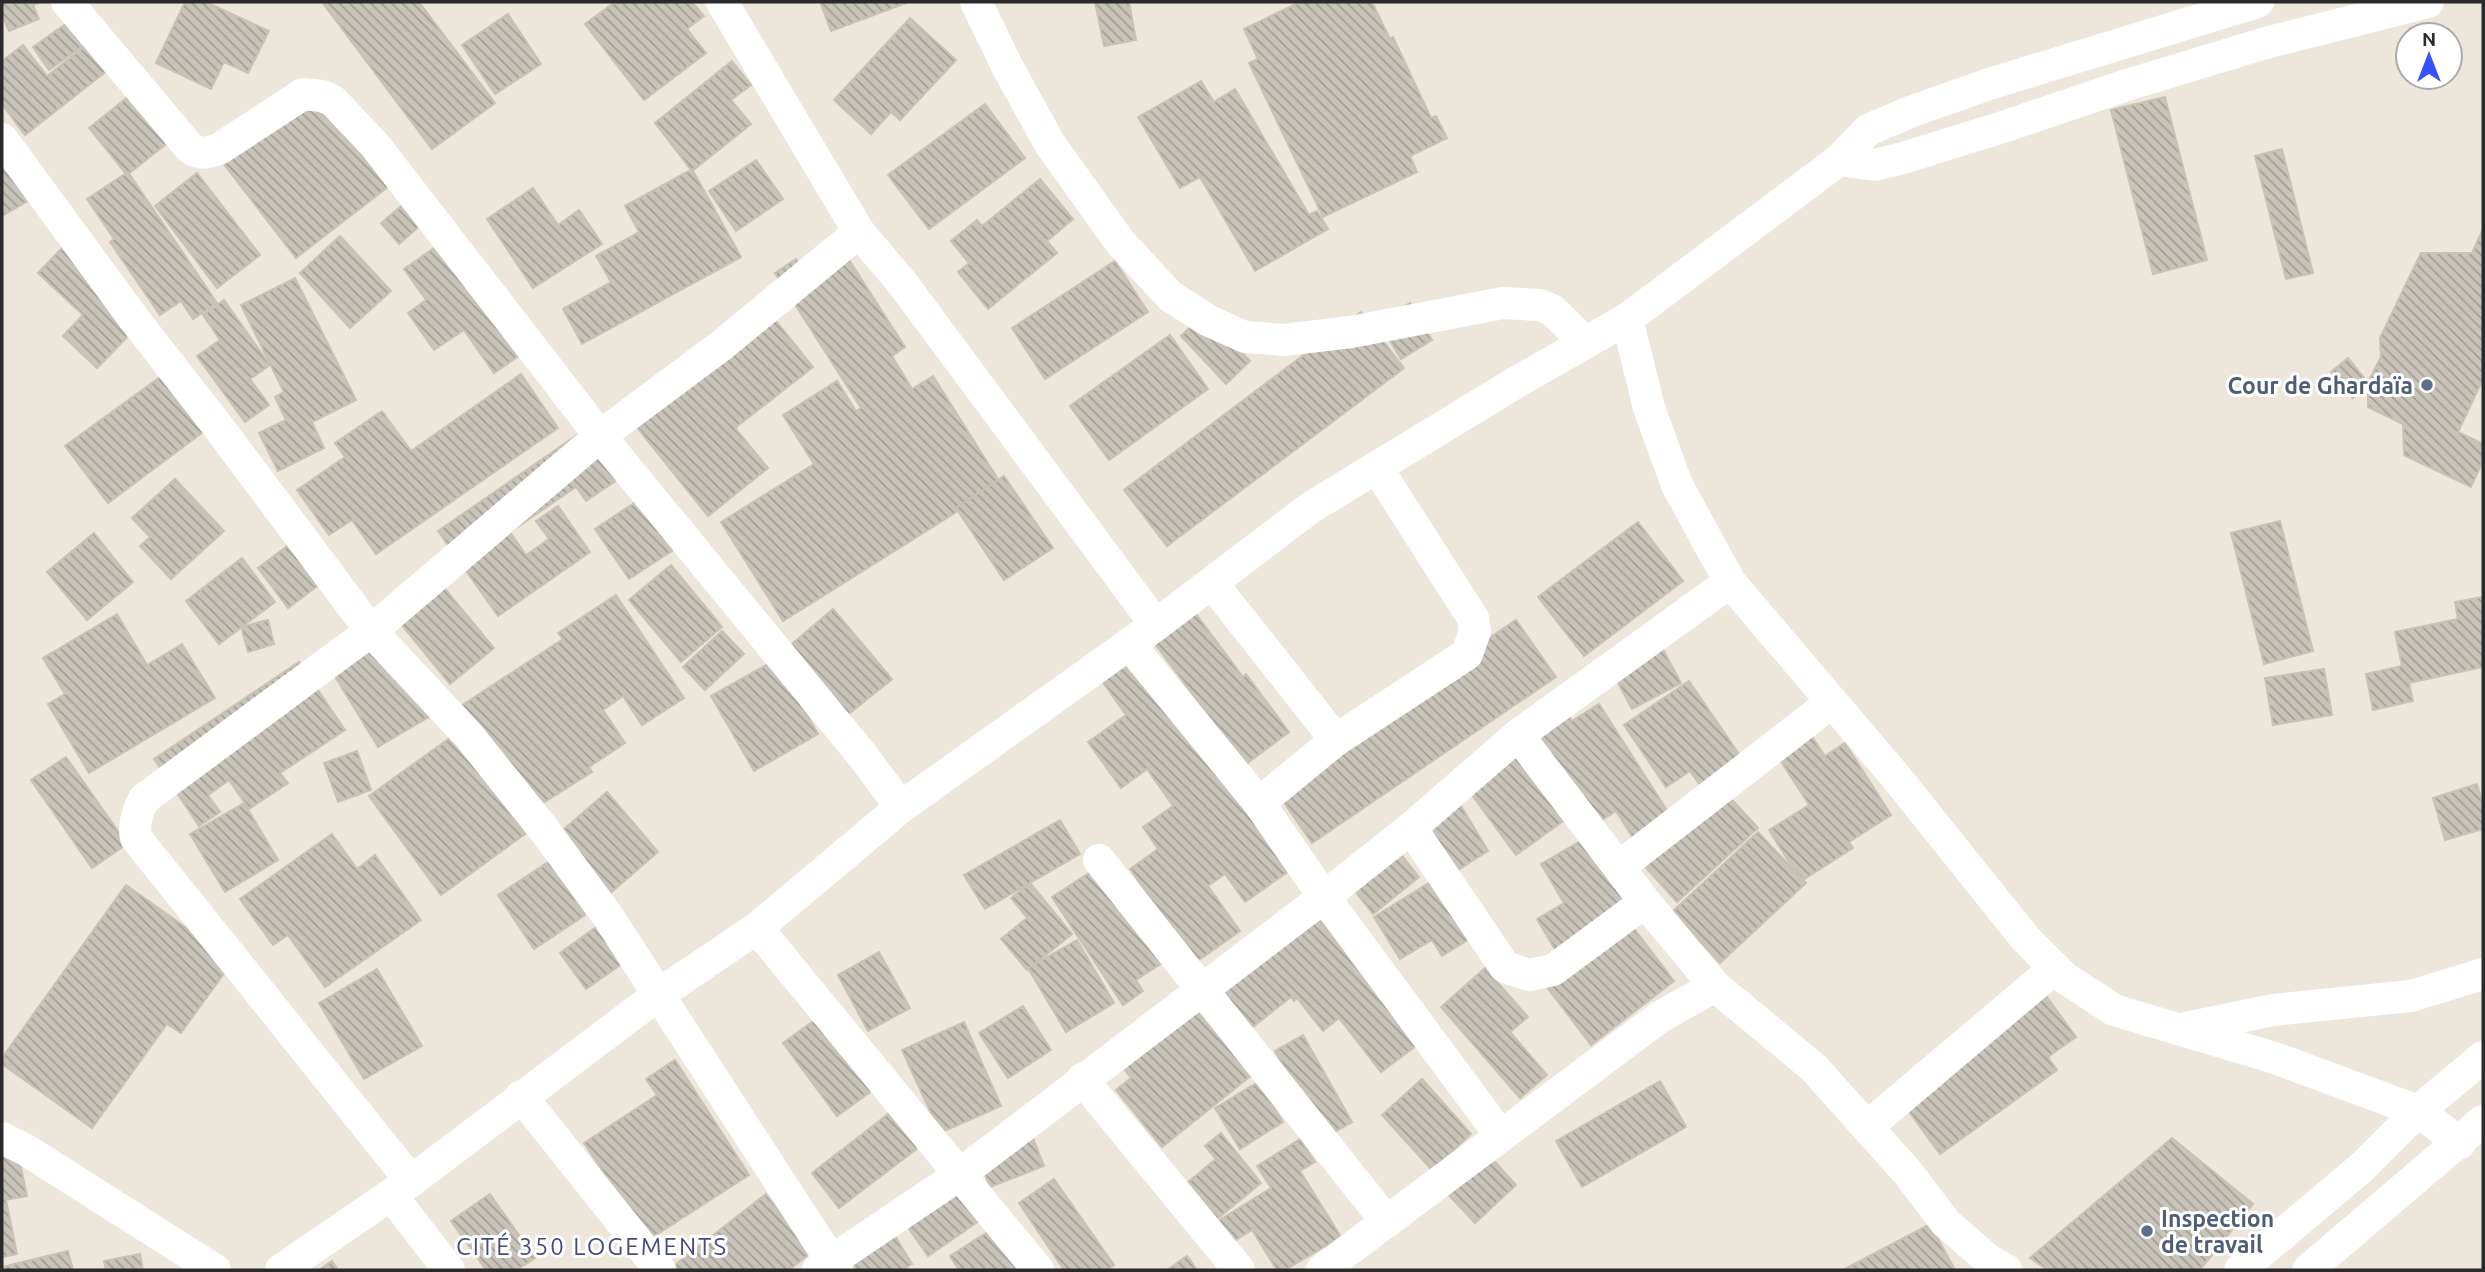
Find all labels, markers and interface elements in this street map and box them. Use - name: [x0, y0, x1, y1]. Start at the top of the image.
- north arrow: [2394, 21, 2464, 91]
- text: N: [2422, 28, 2436, 50]
- place label: Cour de Ghardaïa: [2228, 373, 2413, 398]
- marker: Cour de Ghardaïa: [2419, 377, 2435, 393]
- place label: Inspection de travail: [2161, 1206, 2274, 1257]
- marker: Inspection de travail: [2139, 1223, 2155, 1239]
- district label: CITÉ 350 LOGEMENTS: [456, 1232, 728, 1260]

